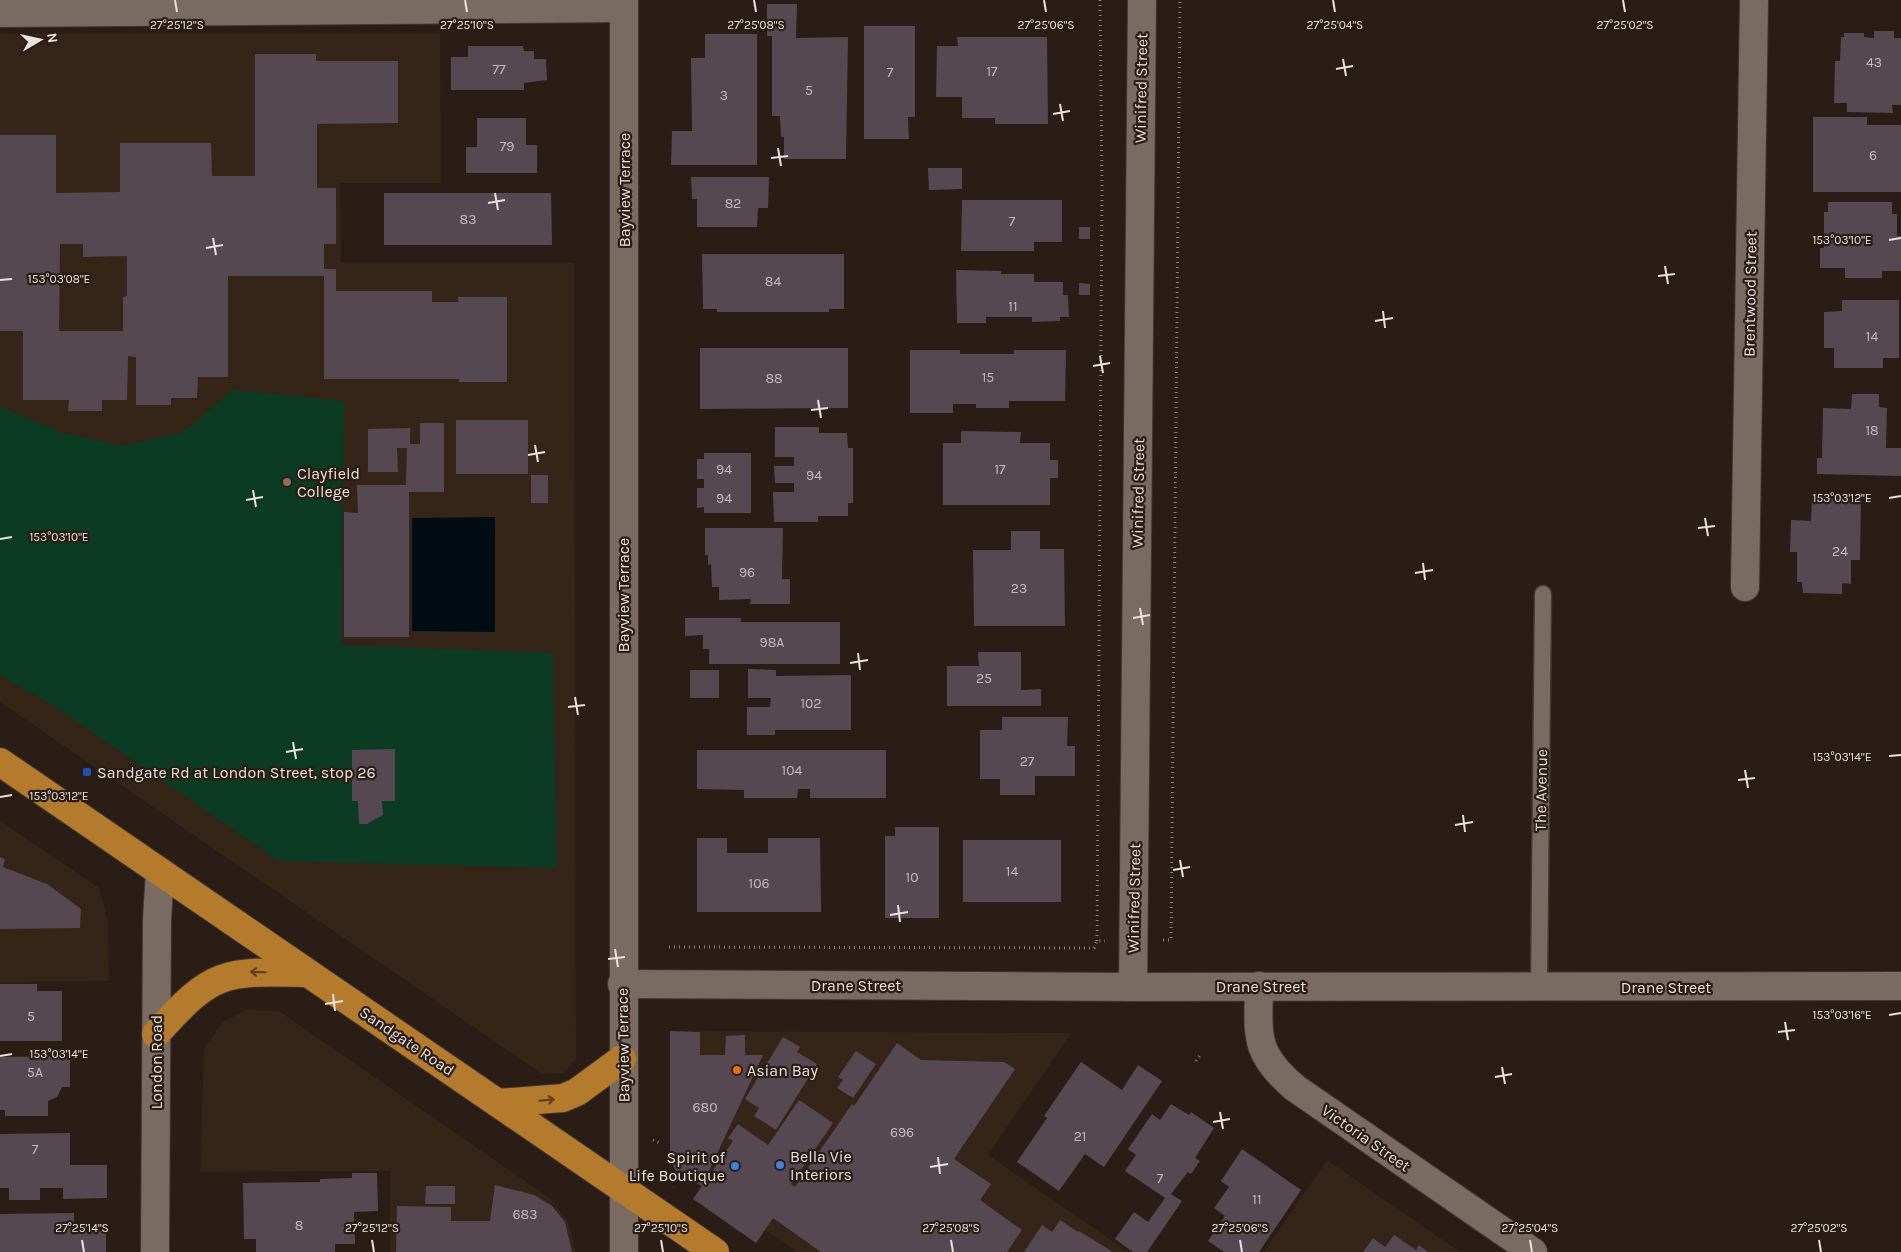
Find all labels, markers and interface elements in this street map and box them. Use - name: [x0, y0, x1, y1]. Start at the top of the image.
- north arrow: [15, 15, 65, 65]
- text: 27°25'12"S: [150, 18, 204, 32]
- text: 27°25'10"S: [440, 18, 494, 32]
- text: 27°25'08"S: [727, 18, 785, 32]
- text: 27°25'06"S: [1018, 18, 1074, 32]
- text: 27°25'04"S: [1307, 18, 1363, 32]
- text: 27°25'02"S: [1596, 18, 1654, 32]
- text: N: [43, 32, 62, 44]
- street label: Winifred Street: [1131, 33, 1151, 143]
- house number: 43: [1866, 54, 1882, 71]
- house number: 77: [492, 61, 506, 78]
- house number: 17: [986, 63, 998, 80]
- house number: 7: [887, 64, 894, 81]
- house number: 5: [805, 82, 813, 99]
- house number: 3: [720, 87, 728, 104]
- street label: Bayview Terrace: [615, 133, 634, 247]
- house number: 79: [500, 138, 514, 155]
- house number: 6: [1869, 147, 1877, 164]
- house number: 82: [725, 195, 741, 212]
- house number: 83: [460, 211, 476, 228]
- house number: 7: [1009, 213, 1016, 230]
- street label: Brentwood Street: [1739, 231, 1761, 357]
- text: 153°03'10"E: [1812, 233, 1872, 247]
- text: 153°03'08"E: [28, 272, 90, 286]
- house number: 84: [765, 273, 781, 290]
- house number: 11: [1008, 298, 1018, 315]
- house number: 14: [1866, 328, 1878, 345]
- house number: 15: [982, 369, 994, 386]
- house number: 88: [765, 370, 783, 387]
- house number: 18: [1865, 422, 1879, 439]
- street label: Winifred Street: [1128, 438, 1148, 548]
- house number: 94: [716, 461, 732, 478]
- house number: 17: [994, 461, 1006, 478]
- place label: Clayfield College: [297, 464, 360, 501]
- house number: 94: [806, 467, 822, 484]
- marker: Clayfield College: [281, 476, 293, 488]
- house number: 94: [716, 490, 732, 507]
- text: 153°03'12"E: [1812, 491, 1872, 505]
- text: 153°03'10"E: [29, 530, 89, 544]
- street label: Bayview Terrace: [614, 538, 633, 652]
- house number: 24: [1832, 543, 1848, 560]
- house number: 96: [739, 564, 755, 581]
- house number: 23: [1011, 580, 1027, 597]
- house number: 98A: [760, 634, 784, 651]
- house number: 25: [976, 670, 992, 687]
- house number: 102: [800, 695, 822, 712]
- street label: The Avenue: [1531, 749, 1551, 831]
- text: 153°03'14"E: [1813, 750, 1871, 764]
- house number: 27: [1020, 753, 1035, 770]
- house number: 104: [782, 762, 803, 779]
- place label: Sandgate Rd at London Street, stop 26: [97, 763, 376, 782]
- marker: Sandgate Rd at London Street, stop 26: [81, 766, 93, 778]
- text: 153°03'12"E: [29, 789, 89, 803]
- street label: Winifred Street: [1124, 843, 1144, 953]
- house number: 14: [1006, 863, 1018, 880]
- house number: 10: [906, 869, 918, 886]
- house number: 106: [749, 875, 769, 892]
- one-way arrow: [250, 967, 266, 976]
- street label: Drane Street: [811, 976, 901, 995]
- street label: Drane Street: [1216, 977, 1306, 996]
- street label: Drane Street: [1621, 978, 1711, 997]
- street label: Bayview Terrace: [613, 988, 633, 1102]
- street label: Sandgate Road: [356, 1002, 458, 1080]
- house number: 5: [27, 1008, 35, 1025]
- text: 153°03'16"E: [1813, 1008, 1871, 1022]
- street label: London Road: [147, 1015, 166, 1109]
- text: 153°03'14"E: [30, 1047, 88, 1061]
- place label: Asian Bay: [747, 1061, 818, 1080]
- house number: 5A: [27, 1064, 43, 1081]
- marker: Asian Bay: [731, 1064, 743, 1076]
- one-way arrow: [538, 1095, 554, 1105]
- house number: 680: [693, 1099, 717, 1116]
- street label: Victoria Street: [1318, 1100, 1414, 1176]
- house number: 696: [890, 1124, 914, 1141]
- house number: 21: [1074, 1128, 1086, 1145]
- house number: 7: [32, 1141, 39, 1158]
- place label: Bella Vie Interiors: [790, 1147, 852, 1184]
- place label: Spirit of Life Boutique: [629, 1148, 726, 1185]
- marker: Bella Vie Interiors: [774, 1159, 786, 1171]
- marker: Spirit of Life Boutique: [729, 1160, 741, 1172]
- house number: 7: [1157, 1170, 1164, 1187]
- house number: 11: [1252, 1191, 1262, 1208]
- house number: 683: [513, 1206, 537, 1223]
- house number: 8: [295, 1217, 303, 1234]
- text: 27°25'14"S: [55, 1221, 109, 1235]
- text: 27°25'12"S: [345, 1221, 399, 1235]
- text: 27°25'10"S: [634, 1221, 688, 1235]
- text: 27°25'08"S: [922, 1221, 980, 1235]
- text: 27°25'06"S: [1212, 1221, 1268, 1235]
- text: 27°25'04"S: [1502, 1221, 1558, 1235]
- text: 27°25'02"S: [1790, 1221, 1848, 1235]

